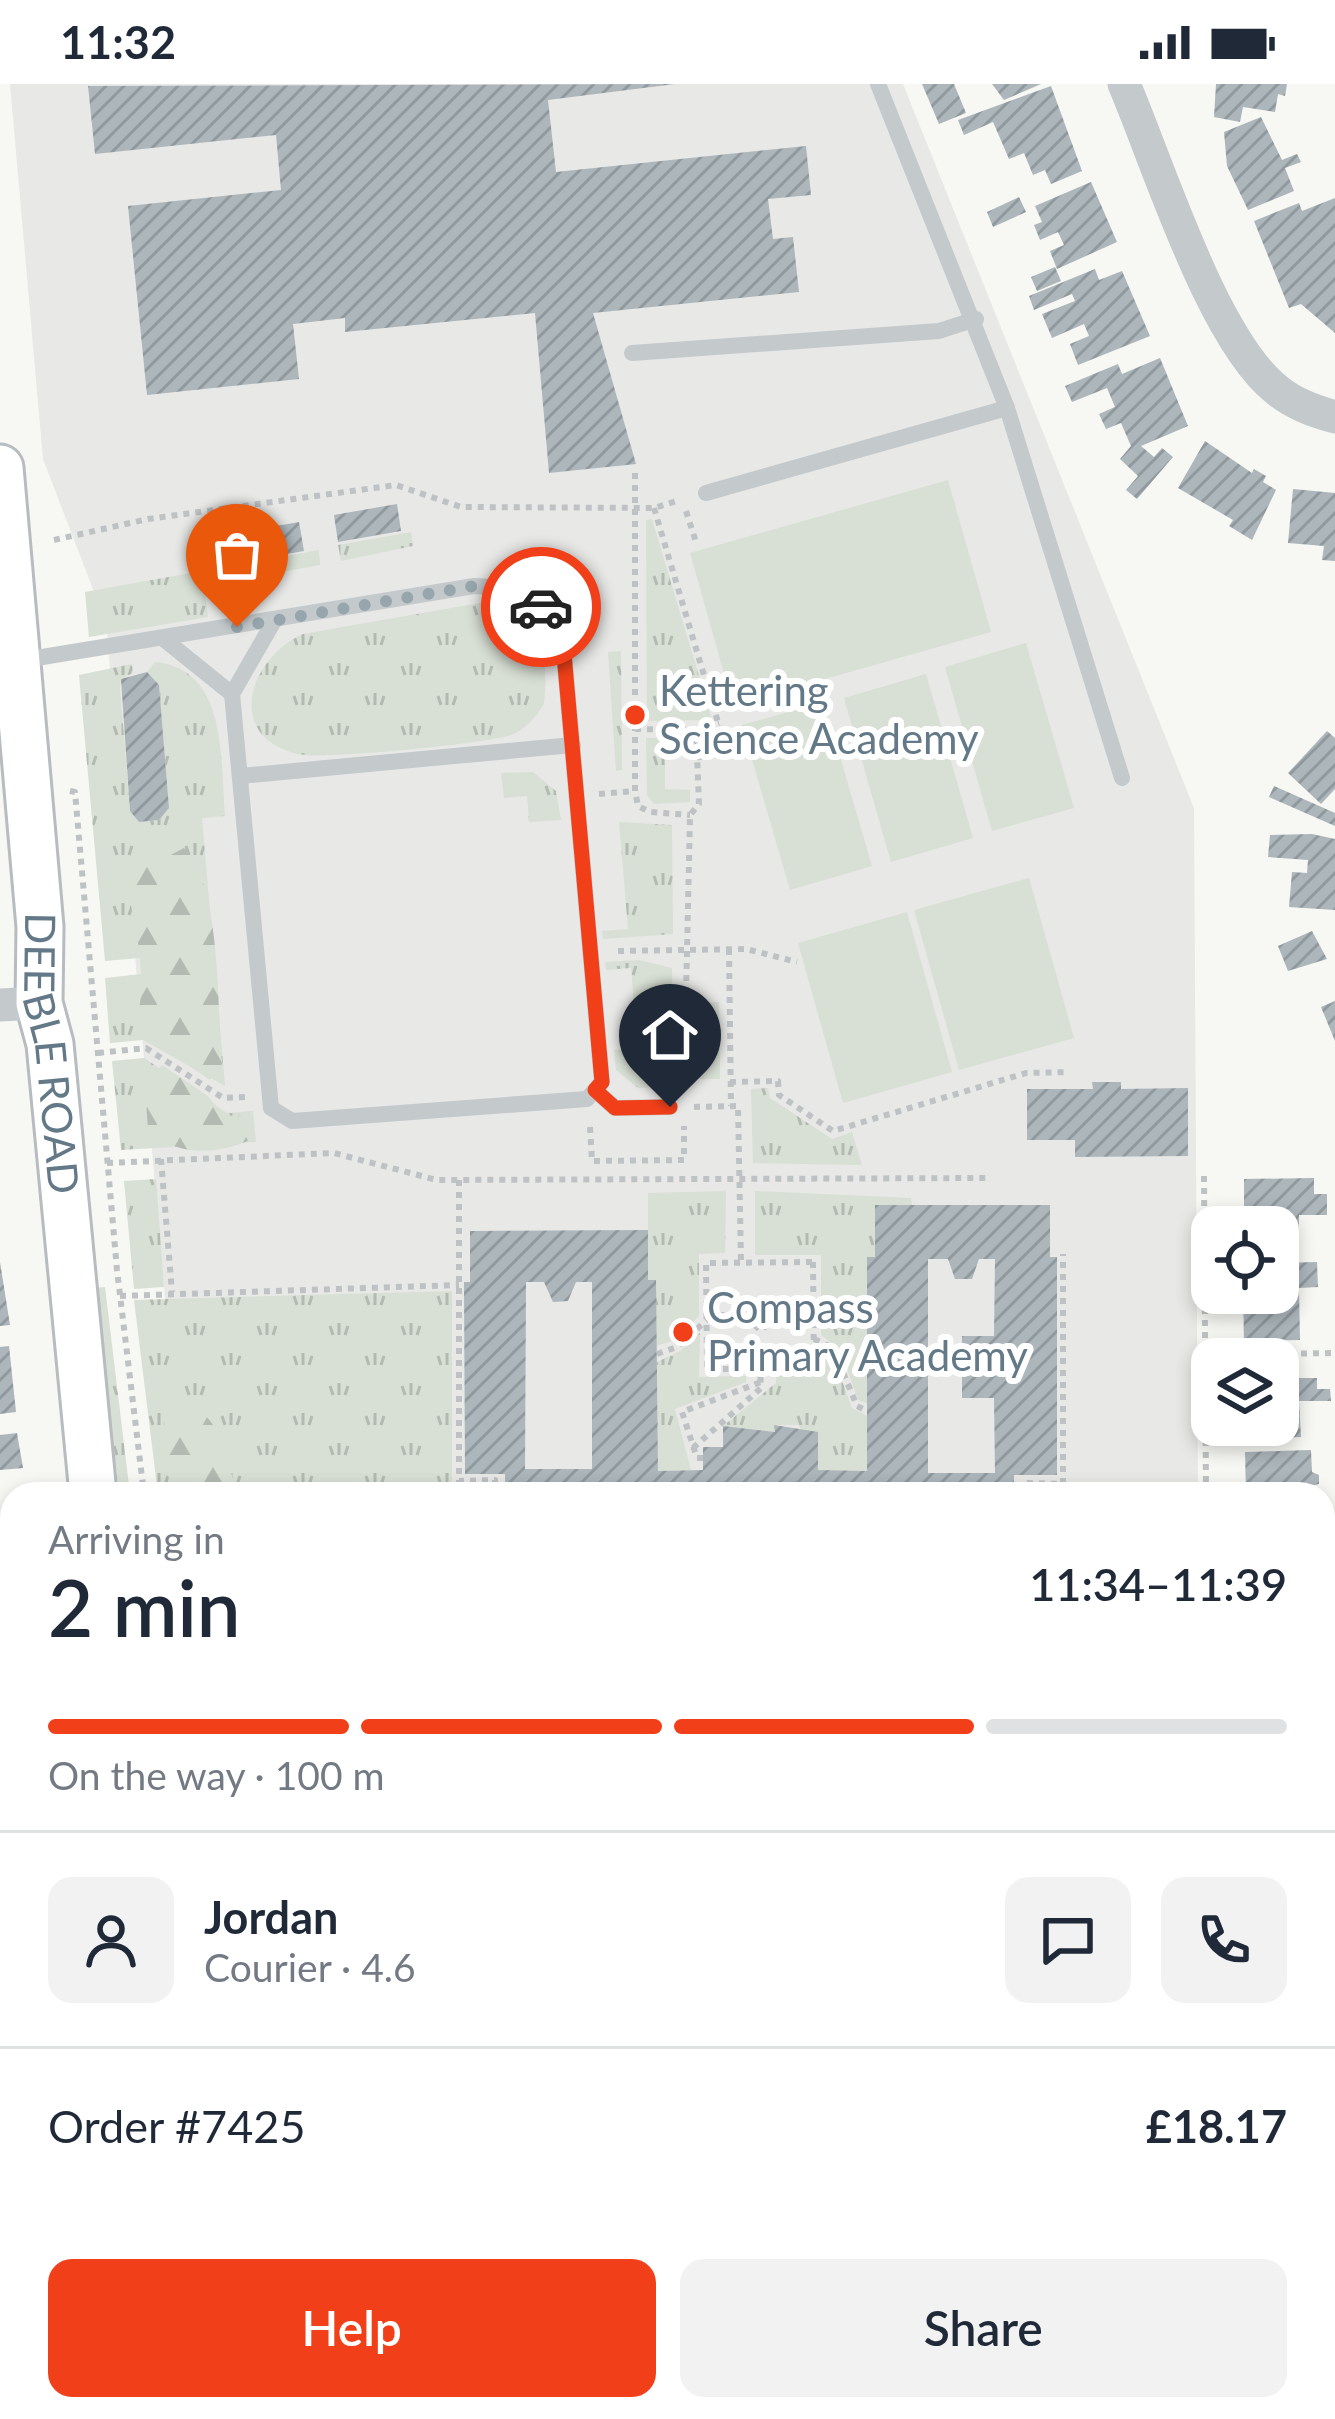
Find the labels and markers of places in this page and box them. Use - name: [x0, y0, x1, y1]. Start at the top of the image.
- pin: [186, 504, 288, 627]
- place label: Kettering Science Academy: [659, 665, 979, 763]
- marker: Kettering Science Academy: [622, 702, 648, 728]
- pin: [619, 984, 721, 1107]
- place label: Compass Primary Academy: [707, 1282, 1028, 1380]
- marker: Compass Primary Academy: [670, 1319, 696, 1345]

